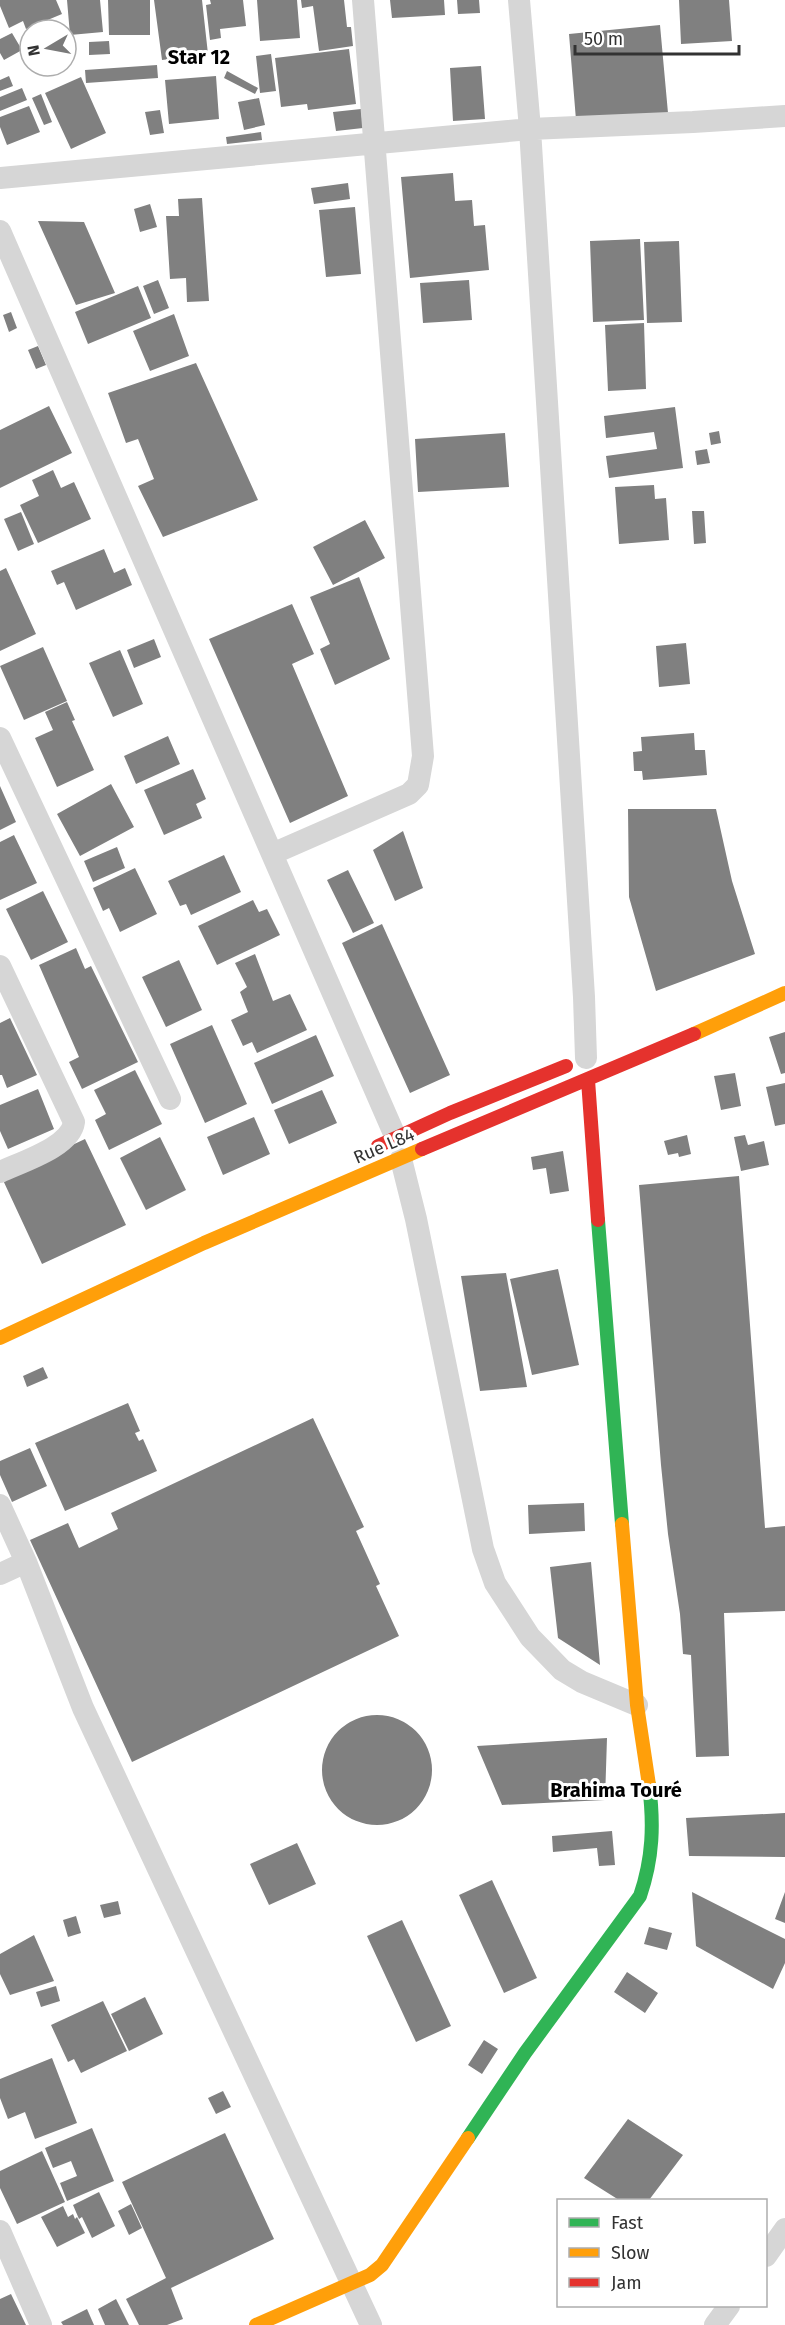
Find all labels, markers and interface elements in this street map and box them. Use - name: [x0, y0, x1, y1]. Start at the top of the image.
- north arrow: [18, 18, 78, 78]
- scale bar: [575, 18, 738, 56]
- text: 50 m: [584, 28, 623, 50]
- text: N: [23, 44, 44, 57]
- district label: Star 12: [168, 45, 230, 69]
- street label: Rue L84: [350, 1123, 418, 1169]
- district label: Brahima Touré: [550, 1778, 682, 1802]
- legend: [557, 2199, 767, 2307]
- text: Fast: [611, 2212, 644, 2234]
- text: Slow: [611, 2242, 650, 2264]
- text: Jam: [611, 2272, 642, 2294]

